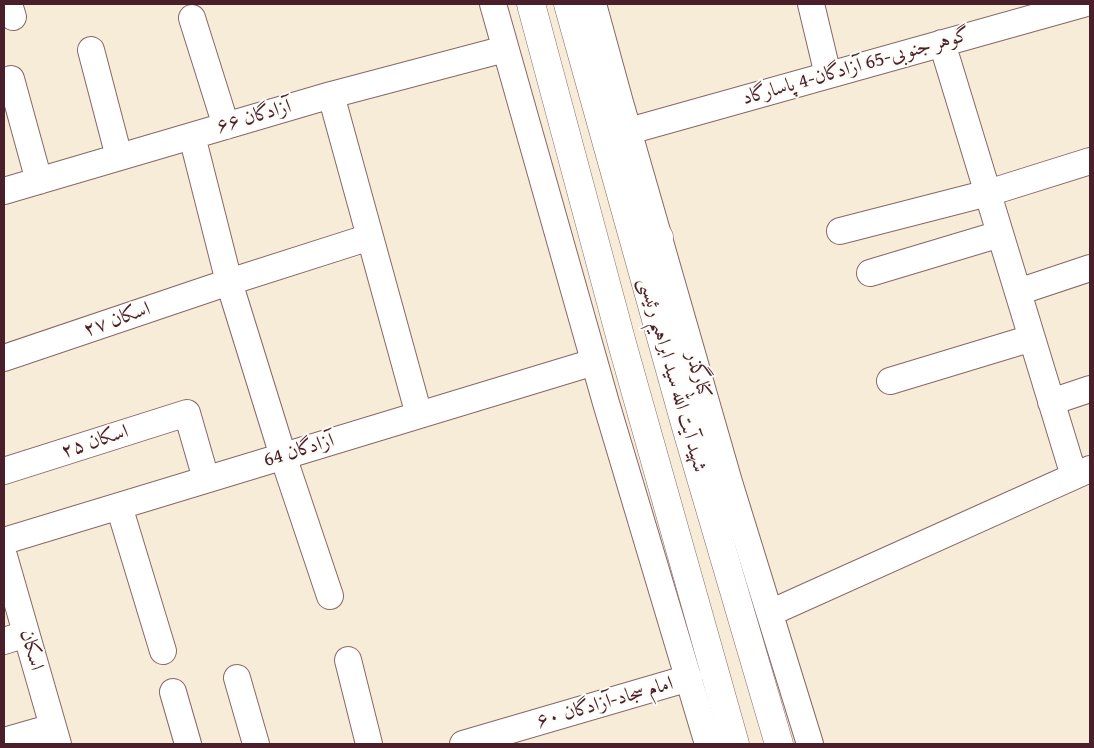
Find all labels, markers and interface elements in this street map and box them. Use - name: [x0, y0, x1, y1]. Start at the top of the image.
- street label: گوهر جنوبی-65 آزادگان-4 پاسارگاد: [739, 23, 973, 111]
- street label: آزادگان ۶۶: [214, 95, 294, 139]
- street label: شهید آیت الله سید ابراهیم رئیسی: [633, 275, 711, 475]
- street label: اسکان ۲۷: [80, 297, 154, 343]
- street label: کنارگذر: [680, 349, 716, 401]
- street label: اسکان ۲۵: [58, 420, 132, 464]
- street label: آزادگان 64: [261, 429, 337, 473]
- street label: اسکان: [14, 627, 48, 673]
- street label: امام سجاد-آزادگان ۶۰: [534, 672, 676, 734]

